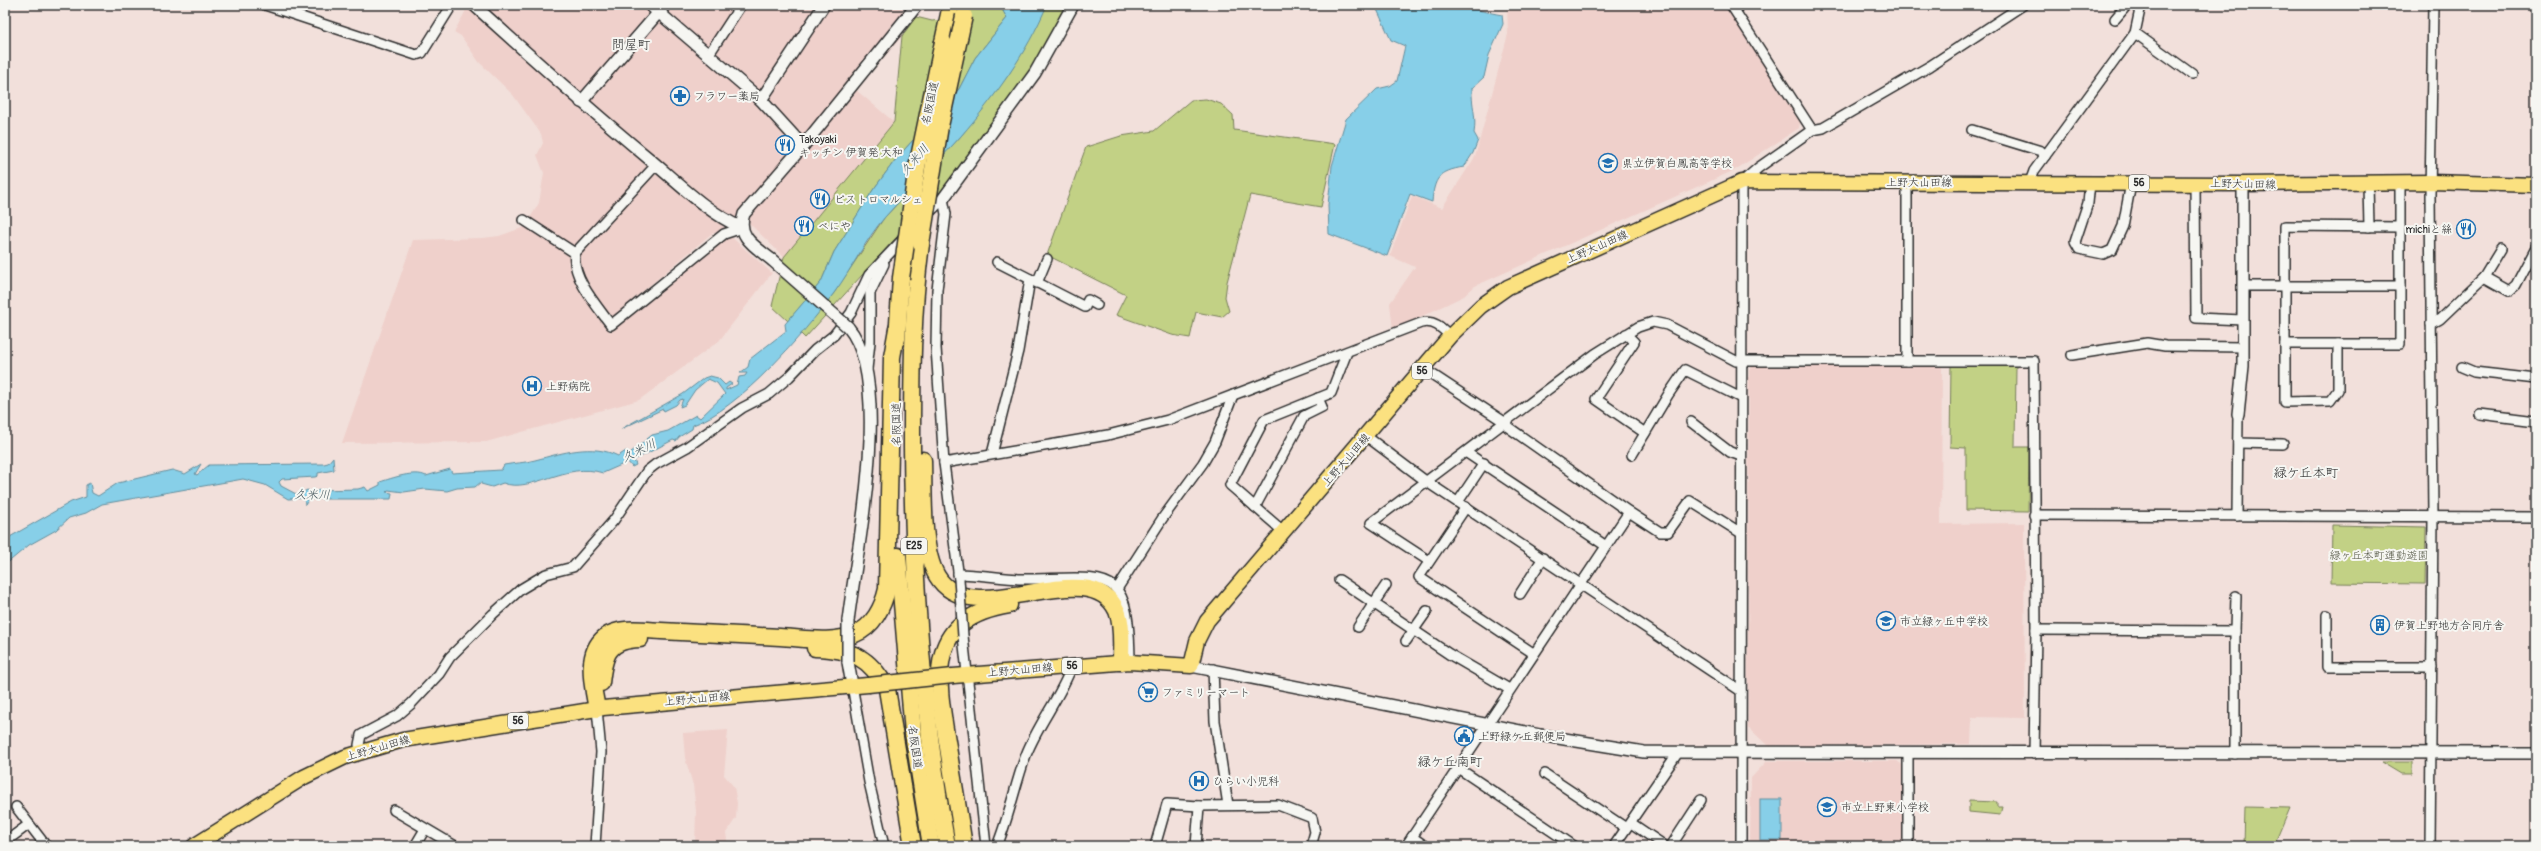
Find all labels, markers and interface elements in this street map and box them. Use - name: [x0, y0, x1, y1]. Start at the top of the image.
- district label: 問屋町: [611, 37, 651, 53]
- street label: 名阪国道: [919, 80, 941, 126]
- pharmacy icon: フラワー薬局: [669, 85, 691, 107]
- place label: フラワー薬局: [694, 90, 760, 103]
- place label: Takoyaki キッチン 伊賀発 大和: [799, 133, 903, 159]
- restaurant icon: Takoyaki キッチン 伊賀発 大和: [774, 134, 796, 156]
- water label: 久米川: [898, 141, 932, 179]
- school or university icon: 県立伊賀白鳳高等学校: [1597, 152, 1619, 174]
- place label: 県立伊賀白鳳高等学校: [1622, 157, 1732, 170]
- road number: 56: [2129, 175, 2149, 191]
- street label: 上野大山田線: [1886, 176, 1952, 189]
- street label: 上野大山田線: [2210, 177, 2276, 191]
- restaurant icon: ビストロマルシェ: [809, 188, 831, 210]
- place label: ビストロマルシェ: [834, 193, 923, 206]
- restaurant icon: べにや: [793, 215, 815, 237]
- restaurant icon: michiと絲: [2455, 218, 2477, 240]
- place label: べにや: [818, 220, 851, 233]
- place label: michiと絲: [2405, 223, 2452, 236]
- street label: 上野大山田線: [1564, 228, 1630, 266]
- road number: 56: [1412, 363, 1432, 379]
- hospital icon: 上野病院: [521, 375, 543, 397]
- place label: 上野病院: [546, 380, 590, 393]
- street label: 名阪国道: [890, 402, 903, 446]
- street label: 上野大山田線: [1319, 431, 1373, 489]
- water label: 久米川: [620, 436, 658, 466]
- district label: 緑ケ丘本町: [2273, 465, 2339, 481]
- water label: 久米川: [294, 487, 330, 503]
- road number: E25: [901, 538, 927, 554]
- park label: 緑ヶ丘本町運動遊園: [2330, 549, 2429, 562]
- school or university icon: 市立緑ヶ丘中学校: [1875, 610, 1897, 632]
- building icon: 伊賀上野地方合同庁舎: [2369, 614, 2391, 636]
- place label: 市立緑ヶ丘中学校: [1900, 615, 1988, 628]
- place label: 伊賀上野地方合同庁舎: [2394, 619, 2504, 632]
- road number: 56: [1062, 658, 1082, 674]
- street label: 上野大山田線: [987, 661, 1053, 679]
- supermarket icon: ファミリーマート: [1137, 681, 1159, 703]
- place label: ファミリーマート: [1162, 686, 1250, 699]
- street label: 上野大山田線: [664, 690, 730, 708]
- road number: 56: [508, 713, 528, 729]
- street label: 名阪国道: [906, 724, 924, 770]
- public building icon: 上野緑ケ丘郵便局: [1453, 725, 1475, 747]
- place label: 上野緑ケ丘郵便局: [1478, 730, 1566, 743]
- street label: 上野大山田線: [344, 733, 412, 763]
- district label: 緑ケ丘南町: [1417, 754, 1483, 770]
- hospital icon: ひらい小児科: [1188, 770, 1210, 792]
- place label: ひらい小児科: [1213, 775, 1279, 788]
- school or university icon: 市立上野東小学校: [1816, 796, 1838, 818]
- place label: 市立上野東小学校: [1841, 801, 1929, 814]

